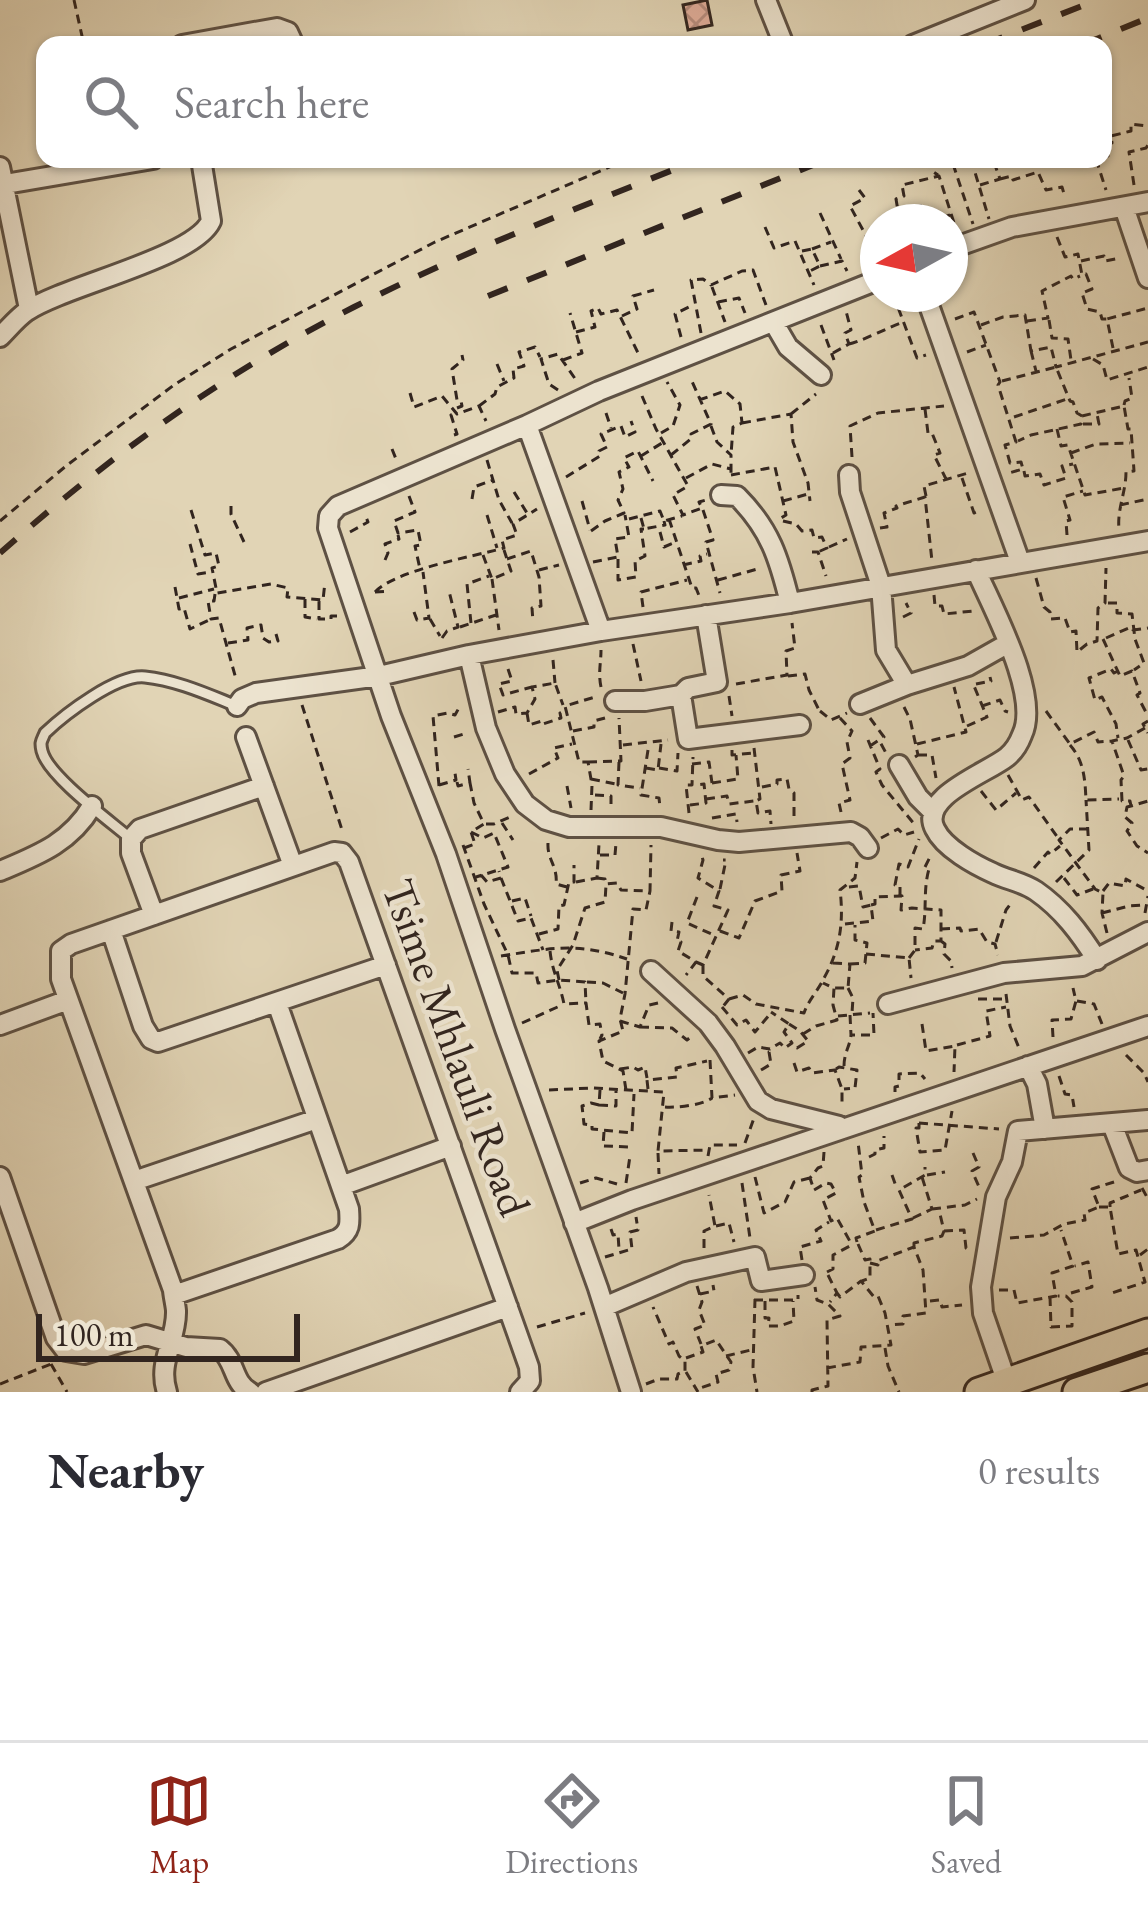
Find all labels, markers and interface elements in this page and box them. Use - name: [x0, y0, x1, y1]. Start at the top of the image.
- search box: [36, 36, 1112, 168]
- icon: search: [78, 69, 144, 135]
- text: Search here: [174, 73, 369, 131]
- north arrow: [860, 204, 968, 312]
- street label: Tsime Mhlauli Road: [369, 871, 545, 1223]
- scale bar: [36, 1308, 300, 1361]
- text: 100 m: [54, 1313, 134, 1356]
- text: Nearby: [48, 1437, 204, 1503]
- text: 0 results: [978, 1445, 1100, 1496]
- tab: Map: [146, 1768, 212, 1883]
- tab: Directions: [505, 1768, 638, 1883]
- tab: Saved: [931, 1768, 1002, 1883]

